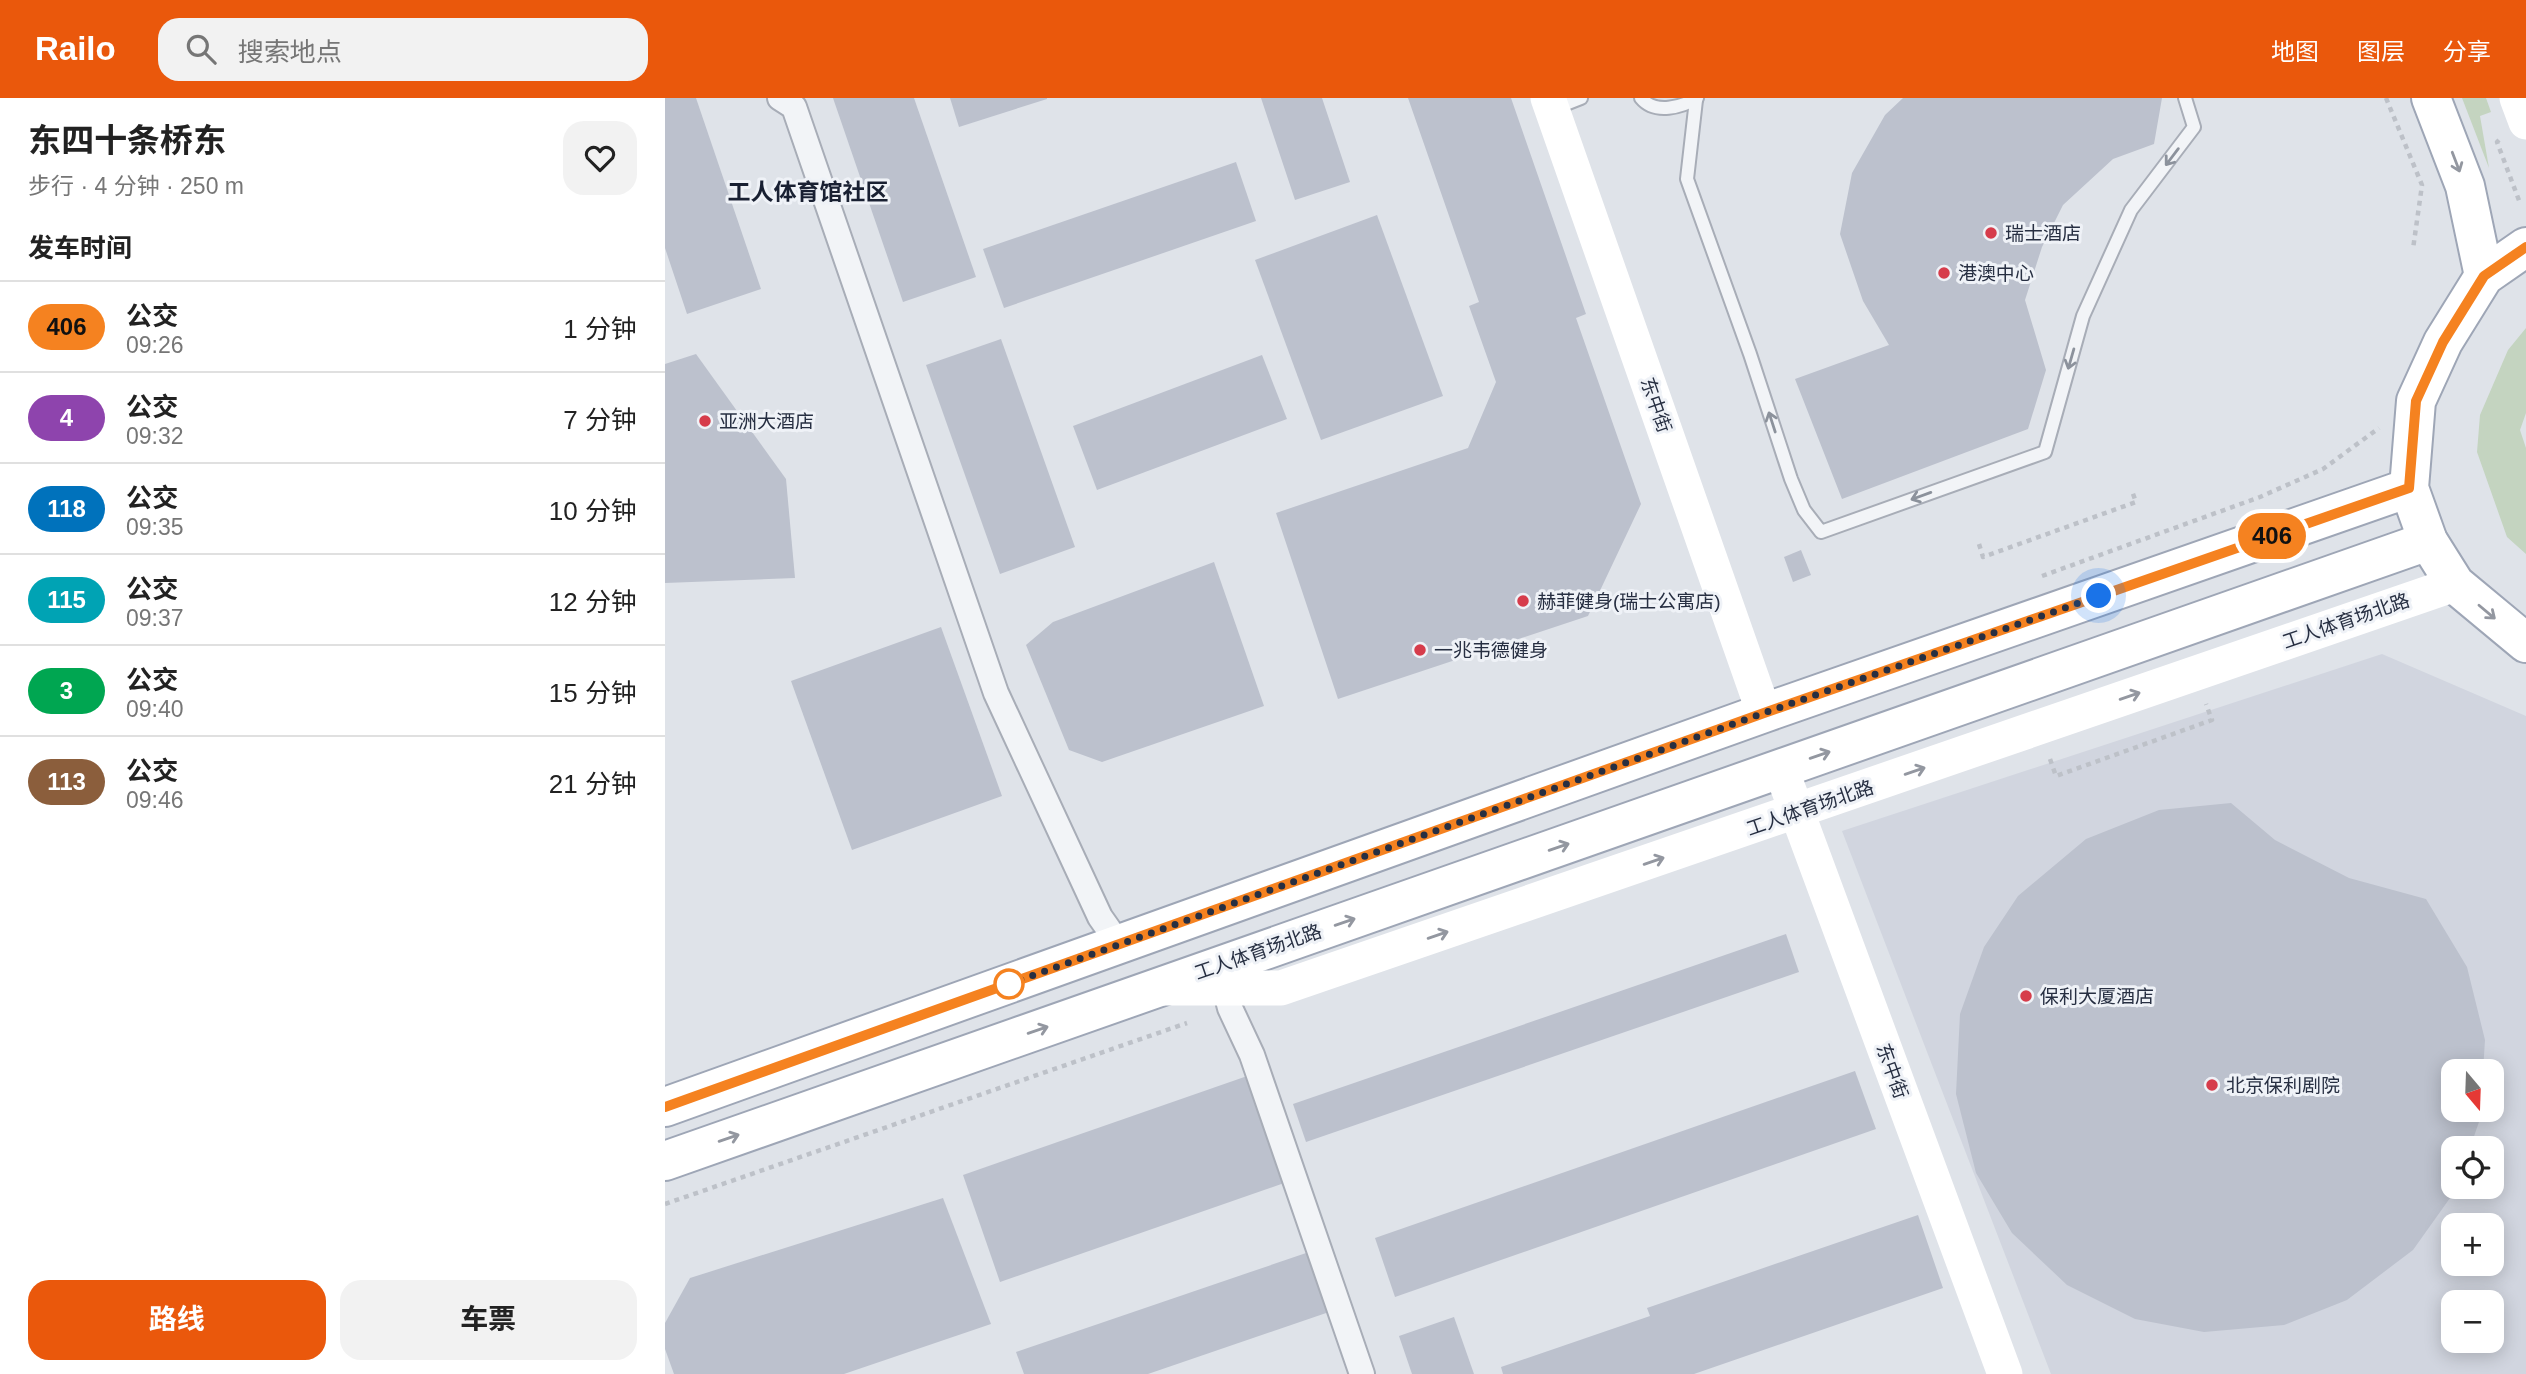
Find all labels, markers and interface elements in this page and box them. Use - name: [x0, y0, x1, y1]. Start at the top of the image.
- search box: [158, 18, 648, 81]
- text: Railo: [35, 30, 116, 67]
- icon: search: [182, 30, 220, 68]
- text: 搜索地点: [238, 37, 342, 67]
- text: 地图: [2271, 38, 2319, 65]
- text: 图层: [2357, 38, 2405, 65]
- text: 分享: [2443, 38, 2491, 65]
- button: heart: [563, 121, 637, 195]
- text: 东四十条桥东: [28, 122, 226, 159]
- one-way arrow: [2164, 147, 2179, 166]
- one-way arrow: [2450, 150, 2463, 172]
- text: 步行 · 4 分钟 · 250 m: [28, 173, 244, 199]
- district label: 工人体育馆社区: [728, 179, 889, 205]
- place label: 瑞士酒店: [2005, 223, 2081, 244]
- marker: 瑞士酒店: [1983, 225, 1999, 241]
- text: 发车时间: [28, 233, 132, 263]
- place label: 港澳中心: [1958, 263, 2034, 284]
- marker: 港澳中心: [1936, 265, 1952, 281]
- text: 公交: [126, 301, 178, 331]
- text: 406: [46, 313, 87, 340]
- text: 1 分钟: [563, 314, 637, 344]
- text: 09:26: [126, 332, 184, 358]
- one-way arrow: [2064, 347, 2077, 370]
- street label: 东中街: [1637, 375, 1675, 435]
- text: 公交: [126, 392, 178, 422]
- text: 4: [60, 404, 73, 431]
- text: 7 分钟: [563, 405, 637, 435]
- place label: 亚洲大酒店: [719, 411, 814, 432]
- one-way arrow: [1765, 412, 1778, 434]
- marker: 亚洲大酒店: [697, 413, 713, 429]
- text: 09:32: [126, 423, 184, 449]
- text: 公交: [126, 483, 178, 513]
- one-way arrow: [1911, 491, 1933, 503]
- text: 118: [47, 495, 86, 522]
- text: 10 分钟: [549, 496, 637, 526]
- line badge: 406: [2232, 513, 2312, 559]
- text: 09:35: [126, 514, 184, 540]
- text: 406: [2252, 522, 2292, 549]
- text: 公交: [126, 574, 178, 604]
- your location: [2081, 578, 2116, 613]
- text: 115: [47, 586, 86, 613]
- text: 12 分钟: [549, 587, 637, 617]
- street label: 工人体育场北路: [2280, 589, 2412, 653]
- place label: 赫菲健身(瑞士公寓店): [1537, 591, 1721, 612]
- marker: 赫菲健身(瑞士公寓店): [1515, 593, 1531, 609]
- one-way arrow: [2478, 604, 2496, 620]
- text: 09:37: [126, 605, 184, 631]
- place label: 一兆韦德健身: [1434, 640, 1548, 661]
- marker: 一兆韦德健身: [1412, 642, 1428, 658]
- text: 公交: [126, 665, 178, 695]
- text: 3: [60, 677, 73, 704]
- text: 15 分钟: [549, 678, 637, 708]
- one-way arrow: [2118, 689, 2140, 701]
- text: 09:40: [126, 696, 184, 722]
- one-way arrow: [1809, 748, 1831, 760]
- text: 公交: [126, 756, 178, 786]
- one-way arrow: [1904, 764, 1926, 777]
- text: 113: [47, 768, 86, 795]
- text: 21 分钟: [549, 769, 637, 799]
- street label: 工人体育场北路: [1744, 776, 1876, 840]
- text: 09:46: [126, 787, 184, 813]
- one-way arrow: [1548, 839, 1570, 852]
- one-way arrow: [1642, 854, 1664, 866]
- one-way arrow: [1333, 915, 1355, 927]
- street label: 工人体育场北路: [1192, 920, 1324, 984]
- one-way arrow: [1427, 928, 1449, 940]
- unlabelled marker: [994, 969, 1024, 999]
- place label: 保利大厦酒店: [2040, 986, 2154, 1007]
- marker: 保利大厦酒店: [2018, 988, 2034, 1004]
- one-way arrow: [1026, 1023, 1048, 1035]
- street label: 东中街: [1872, 1041, 1912, 1101]
- north arrow: [2441, 1059, 2504, 1122]
- map controls: [2441, 1059, 2504, 1353]
- place label: 北京保利剧院: [2226, 1075, 2340, 1096]
- marker: 北京保利剧院: [2204, 1077, 2220, 1093]
- one-way arrow: [718, 1131, 740, 1143]
- button: locate: [2441, 1136, 2504, 1199]
- button: +: [2441, 1213, 2504, 1276]
- button: 路线: [28, 1280, 326, 1360]
- button: 车票: [340, 1280, 637, 1360]
- button: −: [2441, 1290, 2504, 1353]

